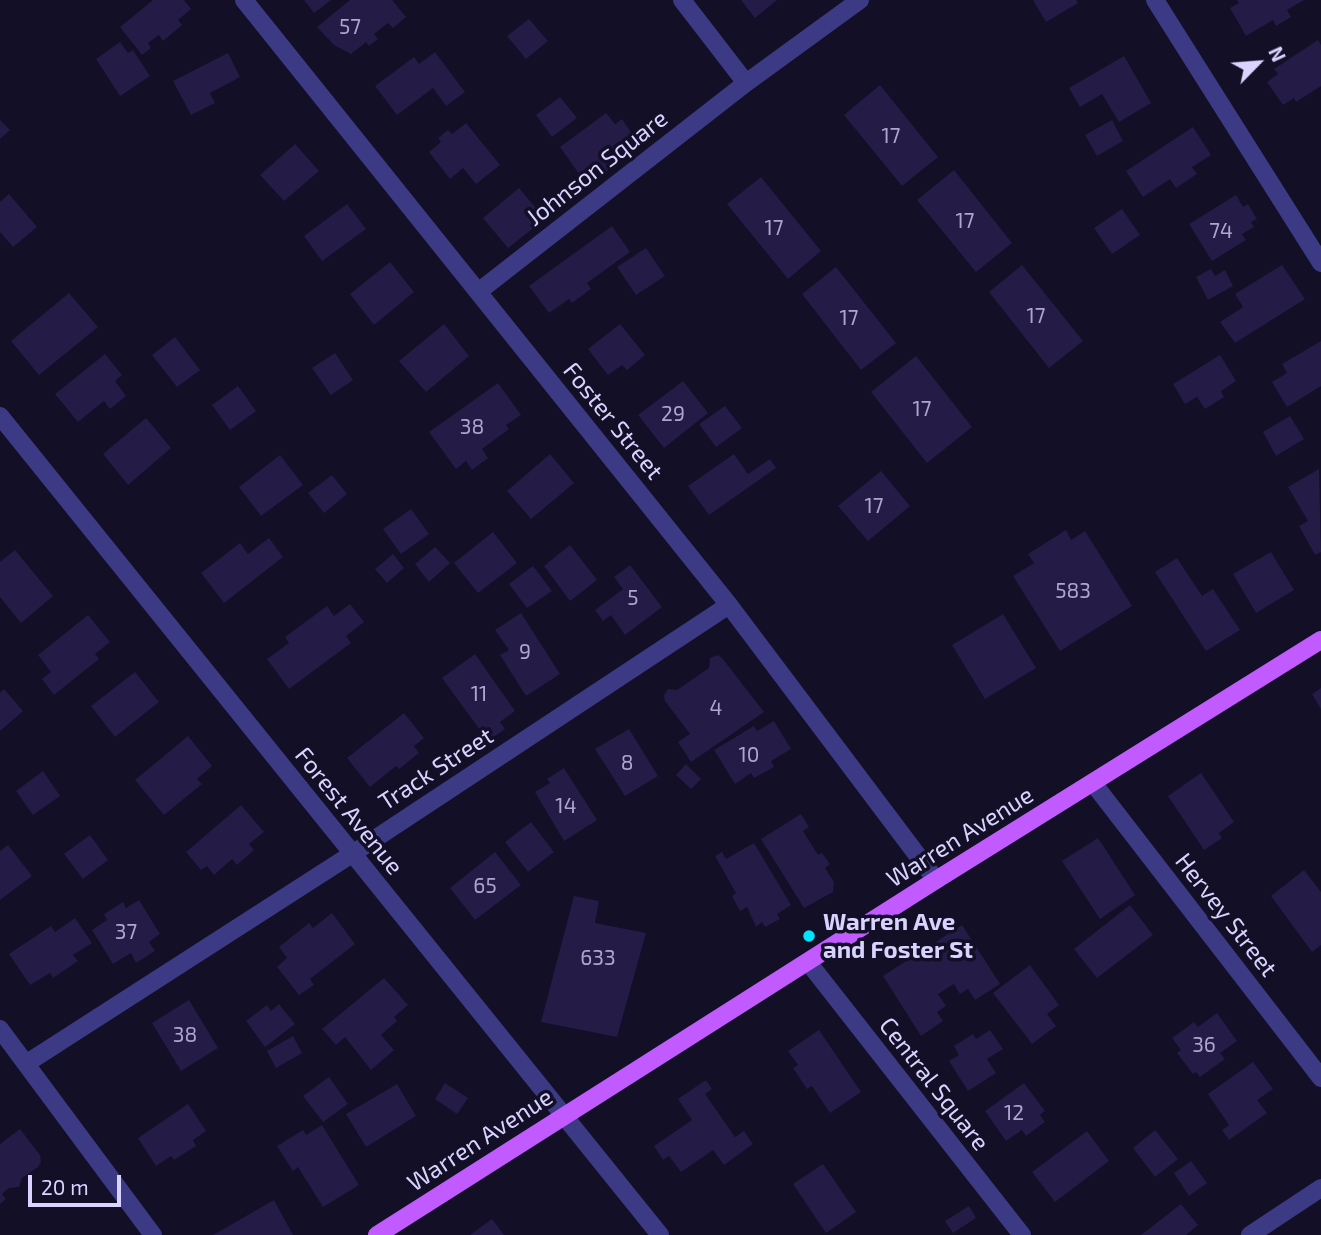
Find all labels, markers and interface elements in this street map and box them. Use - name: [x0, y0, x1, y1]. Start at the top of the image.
- house number: 57: [339, 14, 361, 40]
- north arrow: [1223, 28, 1293, 98]
- text: N: [1264, 43, 1291, 65]
- street label: Johnson Square: [521, 104, 673, 232]
- house number: 17: [881, 123, 901, 149]
- house number: 17: [955, 208, 975, 234]
- house number: 17: [764, 215, 784, 241]
- house number: 74: [1209, 218, 1233, 244]
- house number: 17: [1026, 303, 1046, 329]
- house number: 17: [839, 305, 859, 331]
- street label: Foster Street: [557, 357, 669, 485]
- house number: 17: [912, 396, 932, 422]
- house number: 29: [661, 401, 685, 427]
- house number: 38: [460, 414, 484, 440]
- house number: 17: [864, 493, 884, 519]
- house number: 583: [1055, 578, 1091, 604]
- house number: 5: [627, 585, 639, 611]
- house number: 9: [519, 639, 531, 665]
- house number: 11: [471, 681, 487, 707]
- house number: 4: [710, 695, 722, 721]
- street label: Track Street: [373, 721, 499, 817]
- street label: Forest Avenue: [289, 742, 409, 880]
- house number: 10: [738, 742, 760, 768]
- house number: 8: [621, 750, 633, 776]
- street label: Warren Avenue: [881, 780, 1039, 894]
- house number: 14: [555, 793, 577, 819]
- street label: Hervey Street: [1169, 848, 1283, 982]
- house number: 65: [473, 873, 497, 899]
- place label: Warren Ave and Foster St: [823, 908, 973, 964]
- house number: 37: [115, 919, 137, 945]
- marker: Warren Ave and Foster St: [801, 928, 817, 944]
- house number: 633: [580, 945, 616, 971]
- street label: Central Square: [873, 1012, 995, 1156]
- house number: 38: [173, 1022, 197, 1048]
- house number: 36: [1192, 1032, 1216, 1058]
- street label: Warren Avenue: [402, 1082, 558, 1198]
- house number: 12: [1004, 1100, 1024, 1126]
- scale bar: [32, 1162, 124, 1206]
- text: 20 m: [41, 1174, 89, 1199]

